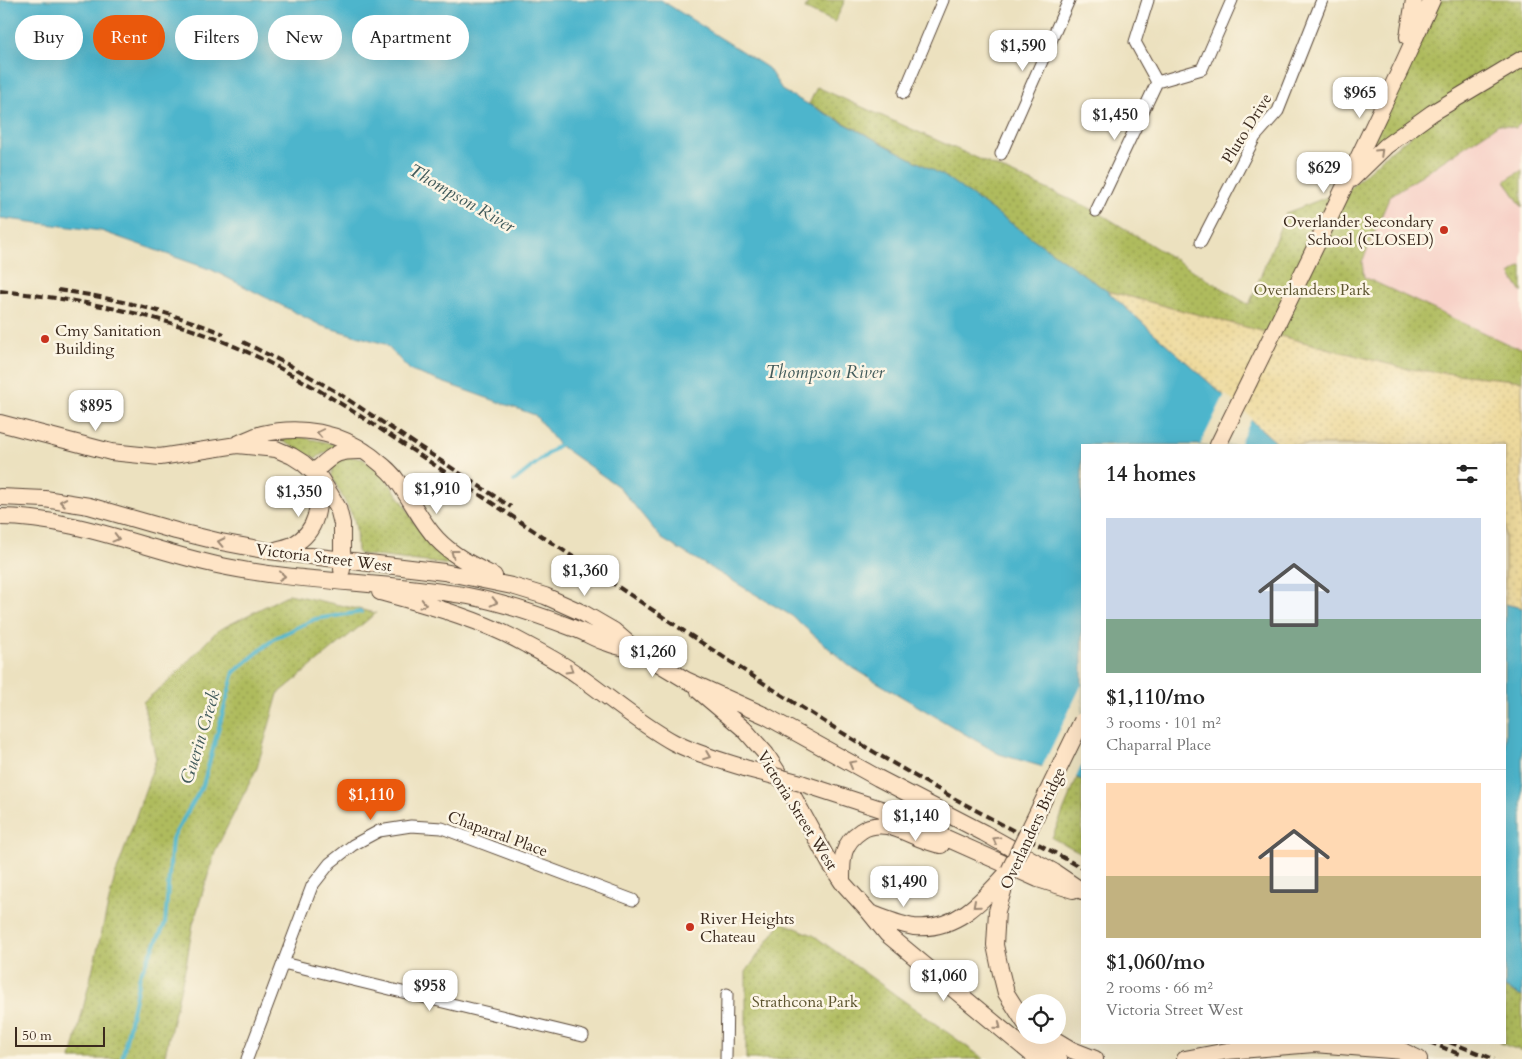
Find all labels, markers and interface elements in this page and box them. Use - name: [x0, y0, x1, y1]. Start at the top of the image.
- chip: Buy: [15, 15, 83, 60]
- chip: Rent: [93, 15, 165, 60]
- chip: Filters: [175, 15, 258, 60]
- chip: New: [268, 15, 342, 60]
- chip: Apartment: [352, 15, 469, 60]
- pin: $1,590: [982, 30, 1064, 72]
- text: $1,590: [1000, 35, 1046, 57]
- pin: $965: [1330, 76, 1390, 119]
- text: $965: [1344, 82, 1376, 104]
- street label: Pluto Drive: [1217, 89, 1277, 168]
- pin: $1,450: [1074, 98, 1156, 141]
- text: $1,450: [1092, 104, 1138, 126]
- one-way arrow: [1375, 149, 1384, 158]
- pin: $629: [1294, 152, 1354, 194]
- text: $629: [1308, 157, 1340, 179]
- water label: Thompson River: [404, 158, 520, 240]
- place label: Overlander Secondary School (CLOSED): [1283, 211, 1435, 251]
- marker: Overlander Secondary School (CLOSED): [1438, 224, 1450, 236]
- park label: Overlanders Park: [1253, 279, 1371, 301]
- place label: Cmy Sanitation Building: [55, 320, 161, 360]
- marker: Cmy Sanitation Building: [39, 333, 51, 345]
- water label: Thompson River: [766, 360, 885, 385]
- pin: $895: [66, 390, 126, 432]
- text: $895: [80, 395, 112, 417]
- one-way arrow: [315, 428, 324, 439]
- text: 14 homes: [1106, 460, 1196, 489]
- icon: filters: [1453, 460, 1481, 488]
- pin: $1,910: [396, 472, 478, 515]
- pin: $1,350: [258, 476, 340, 518]
- text: $1,910: [414, 478, 460, 500]
- text: $1,350: [276, 481, 322, 503]
- one-way arrow: [59, 498, 68, 508]
- one-way arrow: [112, 532, 120, 542]
- one-way arrow: [216, 537, 225, 548]
- street label: Victoria Street West: [255, 539, 393, 577]
- one-way arrow: [450, 550, 460, 559]
- icon: home: [1249, 550, 1339, 640]
- pin: $1,360: [544, 554, 626, 597]
- text: $1,360: [562, 560, 608, 582]
- one-way arrow: [278, 570, 286, 581]
- one-way arrow: [489, 596, 498, 607]
- one-way arrow: [418, 598, 426, 608]
- pin: $1,260: [612, 636, 694, 678]
- text: $1,260: [630, 641, 676, 663]
- one-way arrow: [564, 664, 573, 674]
- text: $1,110/mo: [1106, 683, 1205, 712]
- water label: Guerin Creek: [174, 687, 227, 787]
- text: 3 rooms · 101 m²: [1106, 712, 1221, 734]
- text: Chaparral Place: [1106, 734, 1211, 756]
- street label: Victoria Street West: [752, 747, 843, 874]
- one-way arrow: [702, 750, 711, 760]
- one-way arrow: [849, 760, 858, 770]
- street label: Overlanders Bridge: [995, 764, 1071, 893]
- pin: $1,110: [330, 778, 412, 821]
- text: $1,110: [348, 784, 394, 806]
- pin: $1,140: [875, 800, 957, 842]
- text: $1,140: [893, 805, 939, 827]
- street label: Chaparral Place: [444, 806, 551, 862]
- icon: home: [1249, 816, 1339, 906]
- one-way arrow: [993, 836, 1002, 846]
- pin: $1,490: [863, 866, 945, 908]
- text: $1,490: [881, 871, 927, 893]
- one-way arrow: [972, 899, 981, 908]
- place label: River Heights Chateau: [700, 908, 794, 948]
- marker: River Heights Chateau: [684, 921, 696, 933]
- text: $1,060/mo: [1106, 948, 1205, 977]
- pin: $1,060: [903, 960, 985, 1002]
- text: $1,060: [921, 965, 967, 987]
- pin: $958: [400, 970, 460, 1012]
- text: $958: [414, 975, 446, 997]
- text: 2 rooms · 66 m²: [1106, 977, 1213, 999]
- park label: Strathcona Park: [752, 991, 859, 1013]
- map controls: [1016, 994, 1066, 1044]
- button: locate: [1016, 994, 1066, 1044]
- text: Victoria Street West: [1106, 999, 1243, 1021]
- one-way arrow: [992, 1021, 1001, 1029]
- scale bar: [15, 1024, 105, 1047]
- text: 50 m: [22, 1026, 52, 1045]

